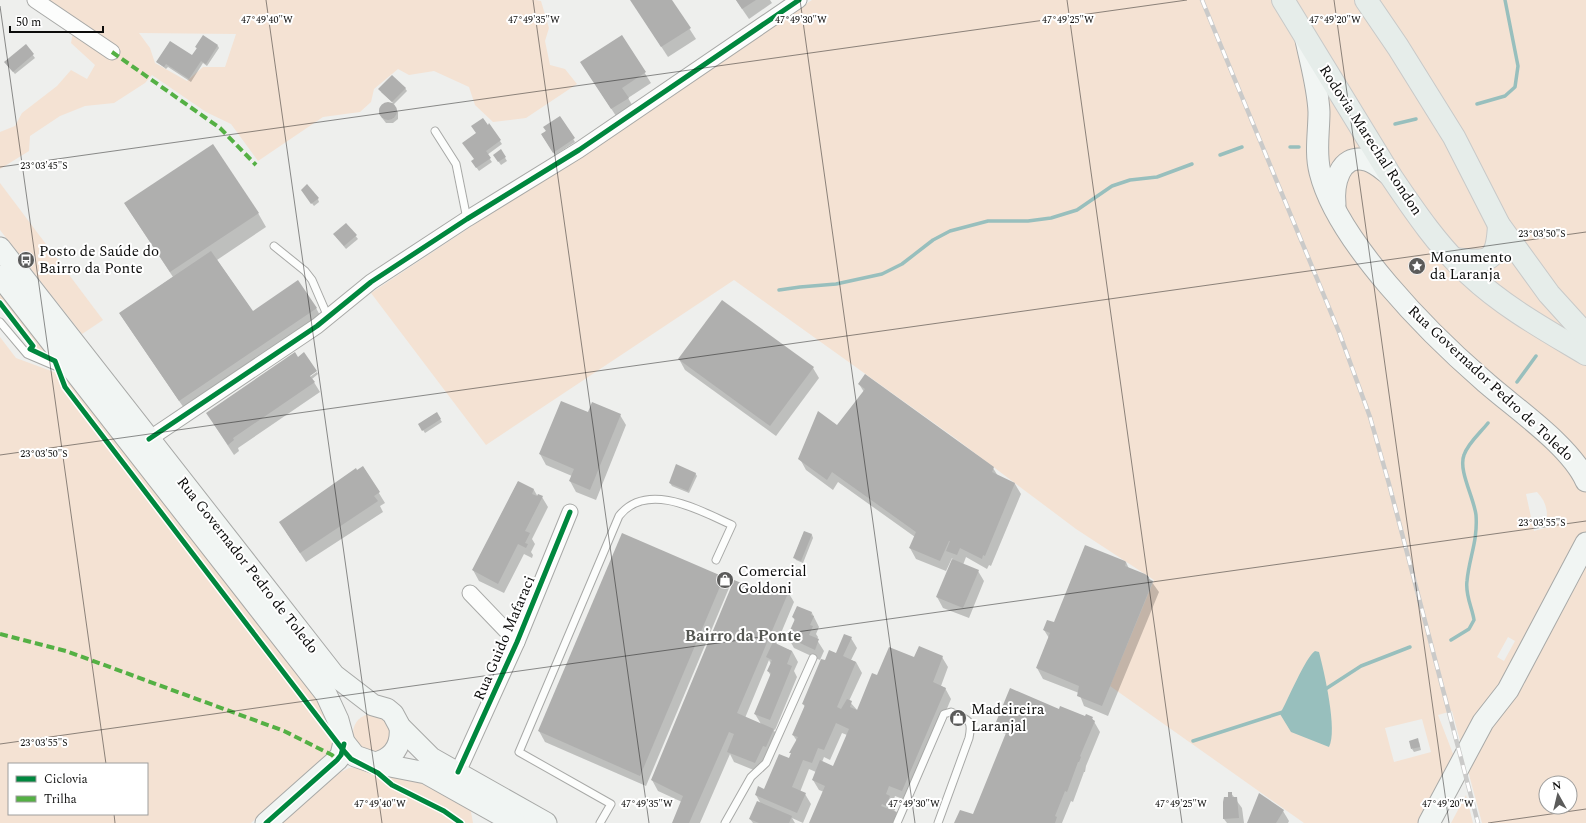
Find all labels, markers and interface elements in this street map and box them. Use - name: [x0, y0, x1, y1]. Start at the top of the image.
- scale bar: [10, 8, 103, 34]
- text: 47°49'40"W: [241, 12, 293, 28]
- text: 47°49'35"W: [508, 12, 560, 28]
- text: 47°49'30"W: [775, 12, 827, 28]
- text: 47°49'25"W: [1042, 12, 1094, 28]
- text: 47°49'20"W: [1309, 12, 1361, 28]
- text: 50 m: [16, 13, 41, 32]
- street label: Rodovia Marechal Rondon: [1313, 60, 1428, 220]
- text: 23°03'45"S: [20, 158, 68, 174]
- text: 23°03'50"S: [1518, 226, 1566, 242]
- place label: Posto de Saúde do Bairro da Ponte: [39, 240, 159, 280]
- place label: Monumento da Laranja: [1430, 246, 1512, 286]
- bus stop icon: Posto de Saúde do Bairro da Ponte: [16, 250, 36, 270]
- place icon: Monumento da Laranja: [1407, 256, 1427, 276]
- street label: Rua Governador Pedro de Toledo: [1403, 300, 1579, 467]
- text: 23°03'50"S: [20, 446, 68, 462]
- street label: Rua Governador Pedro de Toledo: [171, 472, 324, 659]
- text: 23°03'55"S: [1518, 515, 1566, 531]
- place label: Comercial Goldoni: [738, 560, 807, 600]
- shop icon: Comercial Goldoni: [715, 570, 735, 590]
- street label: Rua Guido Mafaraci: [468, 572, 541, 704]
- district label: Bairro da Ponte: [685, 624, 801, 648]
- place label: Madeireira Laranjal: [971, 698, 1045, 738]
- shop icon: Madeireira Laranjal: [948, 708, 968, 728]
- text: 23°03'55"S: [20, 735, 68, 751]
- legend: [8, 763, 148, 815]
- text: Ciclovia: [44, 770, 88, 789]
- north arrow: [1538, 775, 1578, 815]
- text: N: [1551, 777, 1562, 795]
- text: Trilha: [44, 790, 77, 809]
- text: 47°49'40"W: [354, 796, 406, 812]
- text: 47°49'35"W: [621, 796, 673, 812]
- text: 47°49'30"W: [888, 796, 940, 812]
- text: 47°49'25"W: [1155, 796, 1207, 812]
- text: 47°49'20"W: [1422, 796, 1474, 812]

